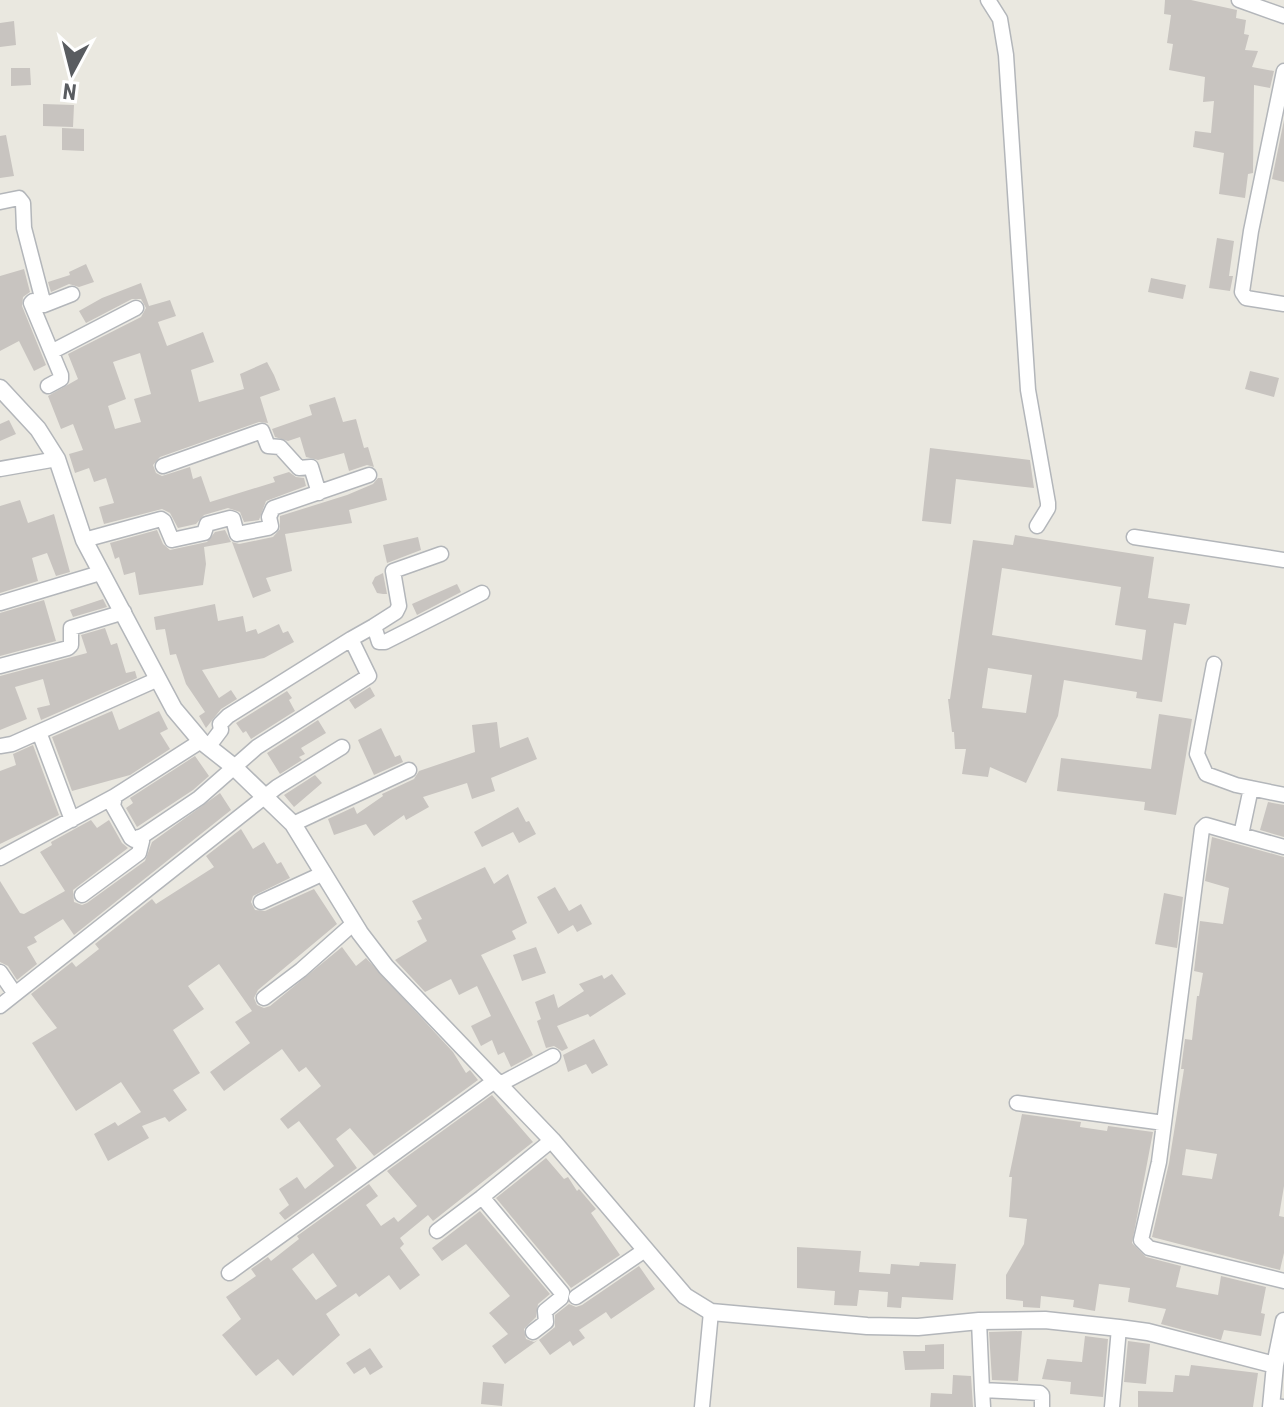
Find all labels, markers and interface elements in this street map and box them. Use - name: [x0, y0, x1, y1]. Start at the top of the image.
- north arrow: [32, 32, 112, 112]
- text: N: [61, 78, 78, 105]

